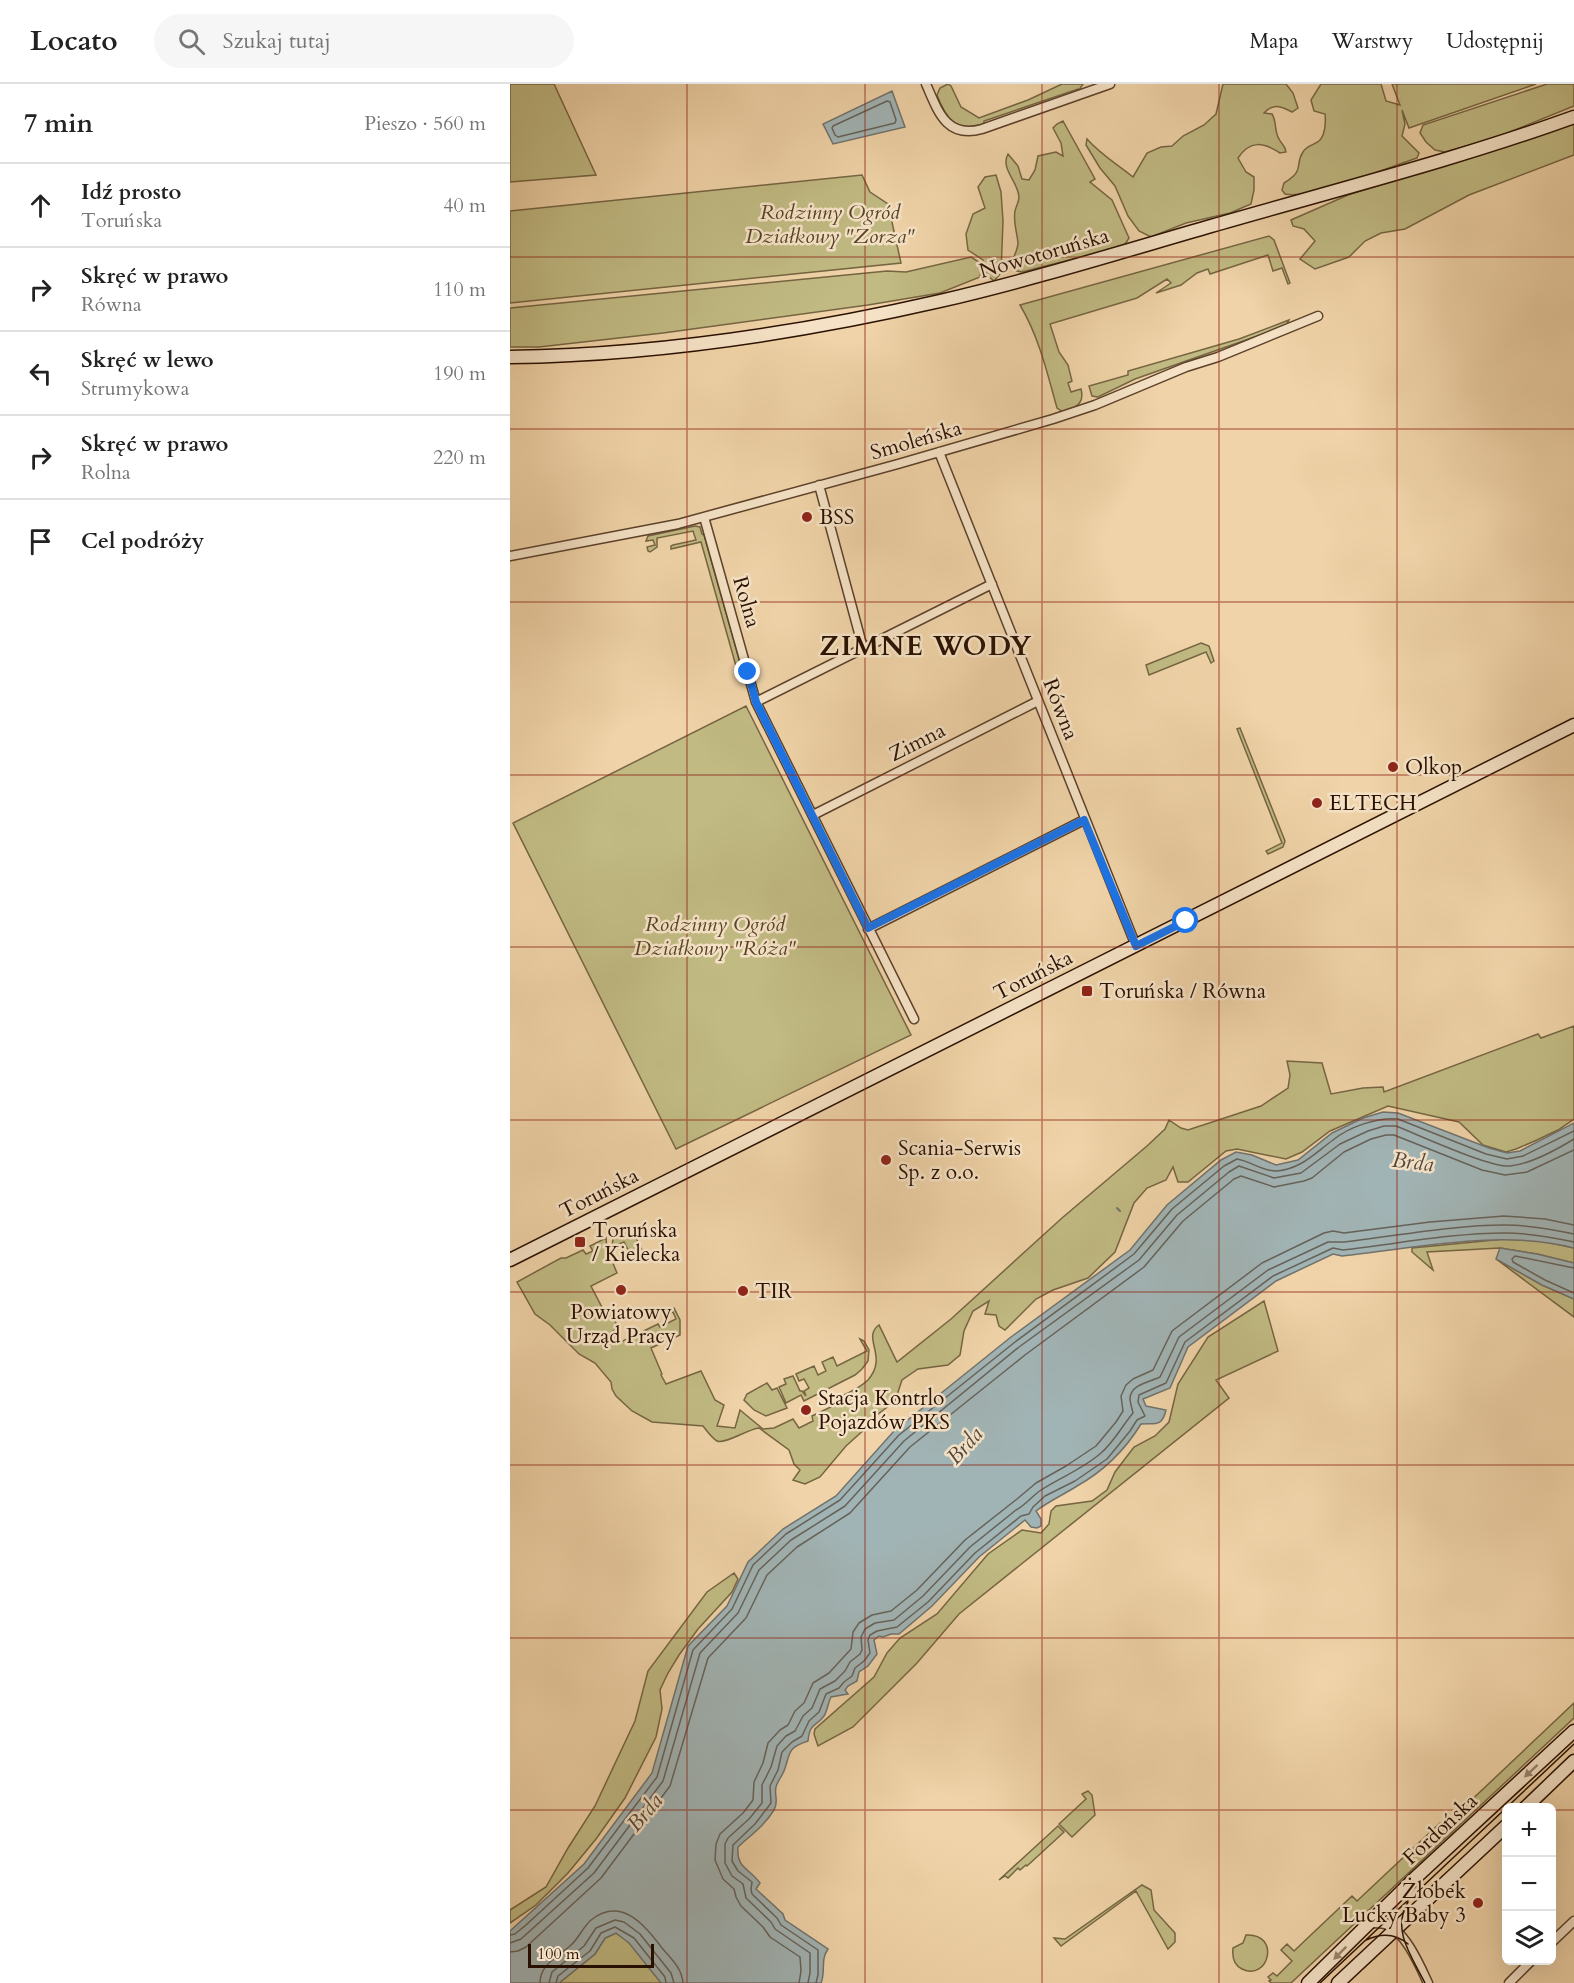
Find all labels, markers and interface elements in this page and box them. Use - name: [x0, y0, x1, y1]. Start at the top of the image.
- search box: [154, 14, 574, 68]
- text: Locato: [30, 22, 118, 60]
- icon: search: [175, 25, 208, 58]
- text: Szukaj tutaj: [223, 26, 331, 56]
- text: Mapa: [1250, 27, 1299, 56]
- text: Warstwy: [1332, 27, 1413, 56]
- text: Udostępnij: [1446, 27, 1544, 56]
- text: 7 min: [24, 106, 93, 141]
- text: Pieszo · 560 m: [364, 110, 486, 137]
- text: Idź prosto: [81, 177, 181, 207]
- icon: ahead: [24, 189, 57, 222]
- text: 40 m: [443, 192, 486, 219]
- park label: Rodzinny Ogród Działkowy "Zorza": [745, 198, 915, 251]
- text: Toruńska: [81, 207, 162, 234]
- street label: Nowotoruńska: [976, 221, 1113, 286]
- text: Skręć w prawo: [81, 261, 228, 291]
- icon: right: [24, 273, 57, 306]
- text: 110 m: [433, 276, 486, 303]
- text: Równa: [81, 291, 142, 318]
- text: Skręć w lewo: [81, 345, 214, 375]
- icon: left: [24, 357, 57, 390]
- text: 190 m: [433, 360, 486, 387]
- text: Strumykowa: [81, 375, 189, 402]
- street label: Smoleńska: [867, 414, 965, 467]
- text: Skręć w prawo: [81, 429, 228, 459]
- icon: right: [24, 441, 57, 474]
- text: 220 m: [433, 444, 486, 471]
- text: Rolna: [81, 459, 131, 486]
- place label: BSS: [819, 503, 854, 532]
- marker: BSS: [800, 510, 814, 524]
- icon: arrive: [24, 525, 57, 558]
- text: Cel podróży: [81, 526, 204, 556]
- street label: Rolna: [725, 573, 768, 631]
- district label: ZIMNE WODY: [819, 628, 1033, 665]
- route end: [734, 658, 760, 684]
- street label: Równa: [1036, 674, 1085, 744]
- street label: Zimna: [884, 716, 950, 769]
- place label: Olkop: [1405, 753, 1462, 782]
- marker: Olkop: [1386, 760, 1400, 774]
- place label: ELTECH: [1329, 789, 1417, 818]
- marker: ELTECH: [1310, 796, 1324, 810]
- route start: [1172, 907, 1198, 933]
- park label: Rodzinny Ogród Działkowy "Róża": [634, 910, 797, 963]
- street label: Toruńska: [989, 943, 1078, 1008]
- place label: Toruńska / Równa: [1099, 977, 1266, 1006]
- marker: Toruńska / Równa: [1080, 984, 1094, 998]
- place label: Scania-Serwis Sp. z o.o.: [898, 1134, 1021, 1187]
- water label: Brda: [1390, 1145, 1436, 1179]
- marker: Scania-Serwis Sp. z o.o.: [879, 1153, 893, 1167]
- street label: Toruńska: [555, 1161, 644, 1226]
- place label: Toruńska / Kielecka: [592, 1216, 680, 1269]
- marker: Toruńska / Kielecka: [573, 1235, 587, 1249]
- place label: TIR: [755, 1277, 793, 1306]
- marker: Powiatowy Urząd Pracy: [614, 1283, 628, 1297]
- marker: TIR: [736, 1284, 750, 1298]
- place label: Powiatowy Urząd Pracy: [566, 1298, 676, 1351]
- place label: Stacja Kontrlo Pojazdów PKS: [818, 1384, 950, 1437]
- marker: Stacja Kontrlo Pojazdów PKS: [799, 1403, 813, 1417]
- water label: Brda: [940, 1420, 990, 1471]
- one-way arrow: [1524, 1763, 1538, 1777]
- water label: Brda: [620, 1787, 670, 1838]
- street label: Fordońska: [1397, 1787, 1484, 1872]
- map controls: [1502, 1803, 1556, 1965]
- button: +: [1502, 1803, 1556, 1857]
- button: −: [1502, 1857, 1556, 1911]
- place label: Żłobek Lucky Baby 3: [1342, 1877, 1467, 1930]
- marker: Żłobek Lucky Baby 3: [1471, 1896, 1485, 1910]
- button: layers: [1502, 1911, 1556, 1965]
- scale bar: [528, 1941, 654, 1968]
- text: 100 m: [537, 1943, 579, 1965]
- one-way arrow: [1333, 1946, 1347, 1960]

